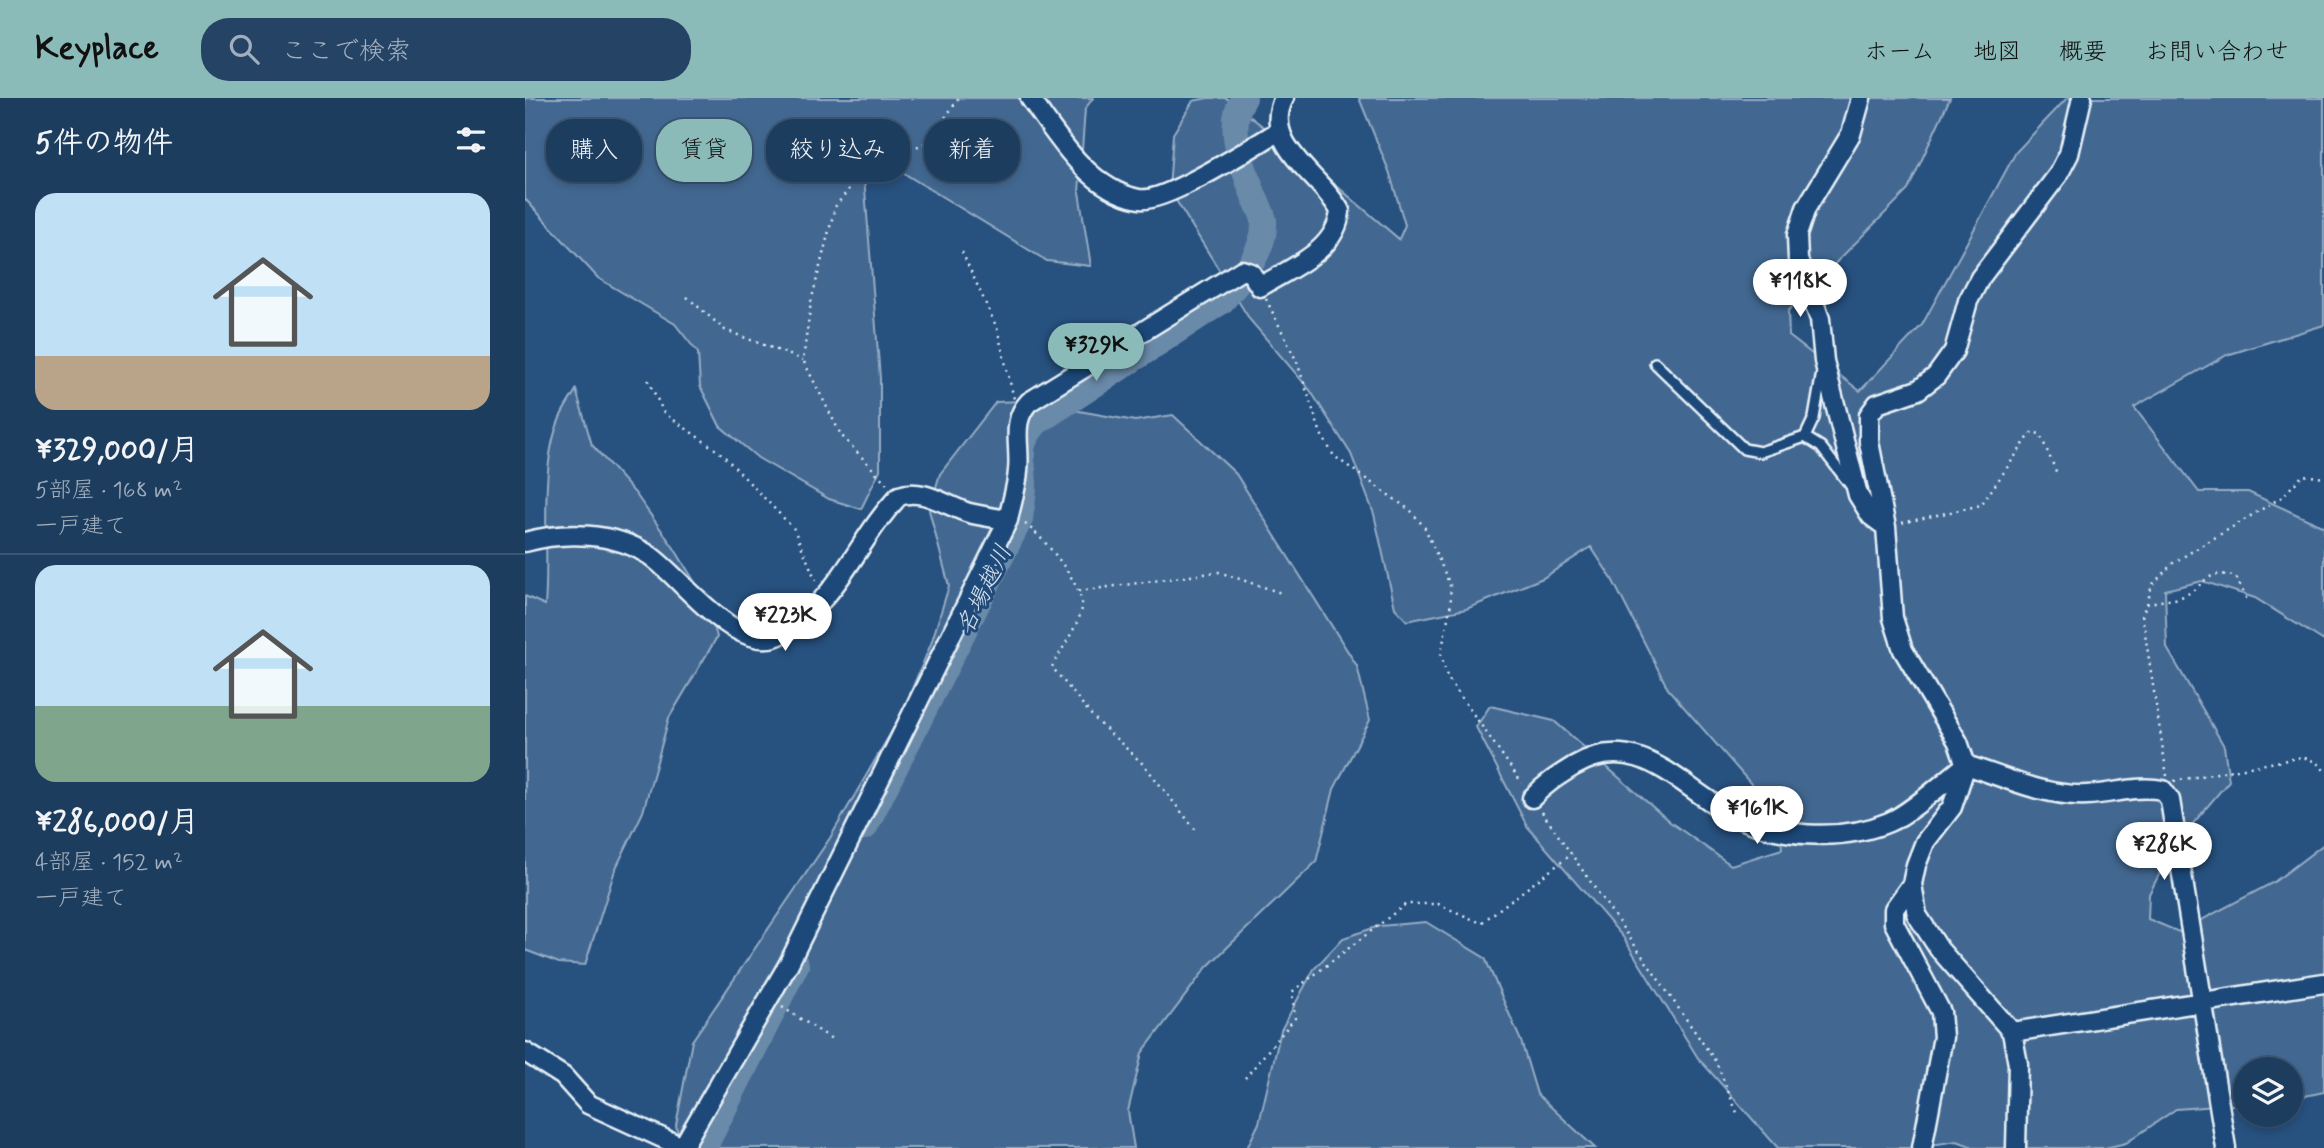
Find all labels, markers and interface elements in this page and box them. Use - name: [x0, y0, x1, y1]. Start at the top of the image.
- search box: [201, 18, 691, 81]
- text: Keyplace: [35, 27, 159, 71]
- icon: search: [225, 30, 263, 68]
- text: ここで検索: [281, 35, 411, 69]
- text: ホーム: [1864, 37, 1935, 68]
- text: 地図: [1973, 37, 2021, 68]
- text: 概要: [2059, 37, 2107, 68]
- text: お問い合わせ: [2145, 37, 2289, 68]
- chip: 購入: [546, 119, 642, 182]
- chip: 賃貸: [656, 119, 752, 182]
- chip: 絞り込み: [766, 119, 910, 182]
- chip: 新着: [924, 119, 1020, 182]
- icon: filters: [452, 121, 490, 159]
- text: 5件の物件: [35, 124, 173, 163]
- icon: home: [200, 239, 326, 365]
- pin: ¥118K: [1751, 260, 1849, 319]
- text: ¥118K: [1769, 267, 1831, 297]
- pin: ¥329K: [1047, 324, 1145, 383]
- text: ¥329K: [1064, 331, 1128, 361]
- text: ¥329,000/月: [35, 431, 199, 470]
- text: 5部屋 · 168 m²: [35, 476, 183, 506]
- text: 一戸建て: [35, 512, 127, 542]
- water label: 名場越川: [950, 540, 1020, 640]
- pin: ¥223K: [736, 594, 834, 653]
- text: ¥223K: [754, 601, 816, 631]
- icon: home: [200, 611, 326, 737]
- pin: ¥161K: [1708, 786, 1806, 846]
- text: ¥161K: [1726, 794, 1788, 824]
- text: ¥286,000/月: [35, 803, 199, 842]
- pin: ¥286K: [2115, 822, 2213, 882]
- text: ¥286K: [2132, 830, 2196, 860]
- text: 4部屋 · 152 m²: [35, 848, 183, 878]
- text: 一戸建て: [35, 884, 127, 914]
- map controls: [2233, 1057, 2303, 1127]
- button: layers: [2233, 1057, 2303, 1127]

